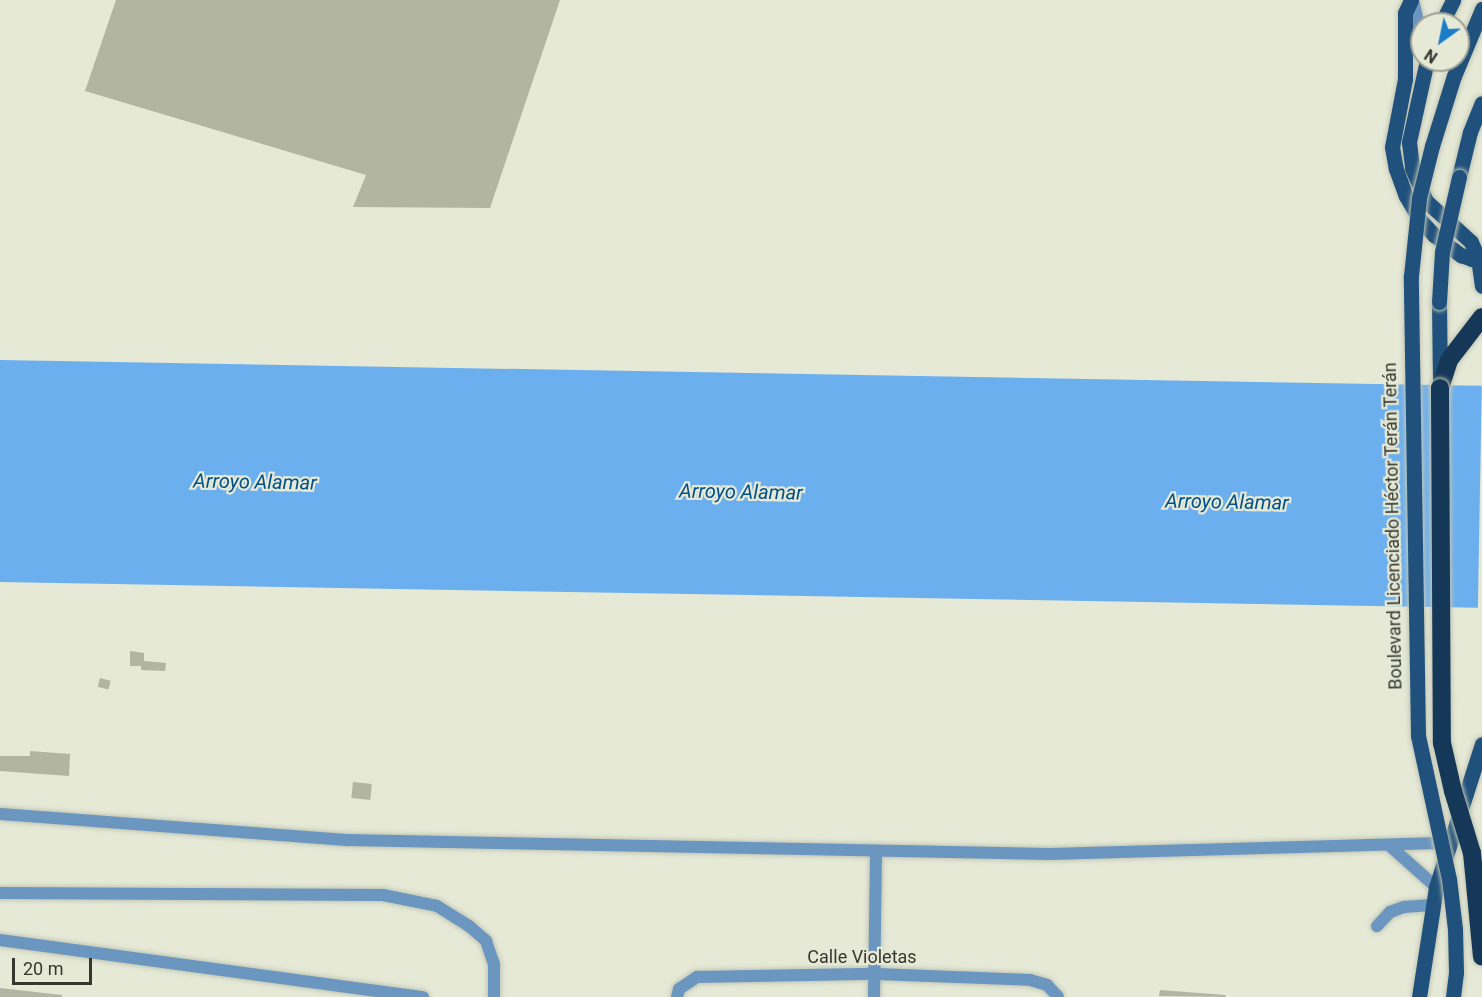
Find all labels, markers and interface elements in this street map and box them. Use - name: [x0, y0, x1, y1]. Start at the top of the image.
- north arrow: [1410, 12, 1470, 72]
- text: N: [1421, 45, 1441, 67]
- street label: Boulevard Licenciado Héctor Terán Terán: [1379, 362, 1407, 690]
- water label: Arroyo Alamar: [193, 469, 317, 495]
- water label: Arroyo Alamar: [679, 479, 803, 505]
- water label: Arroyo Alamar: [1165, 489, 1289, 515]
- scale bar: [15, 946, 94, 984]
- street label: Calle Violetas: [807, 946, 917, 968]
- text: 20 m: [23, 958, 63, 979]

